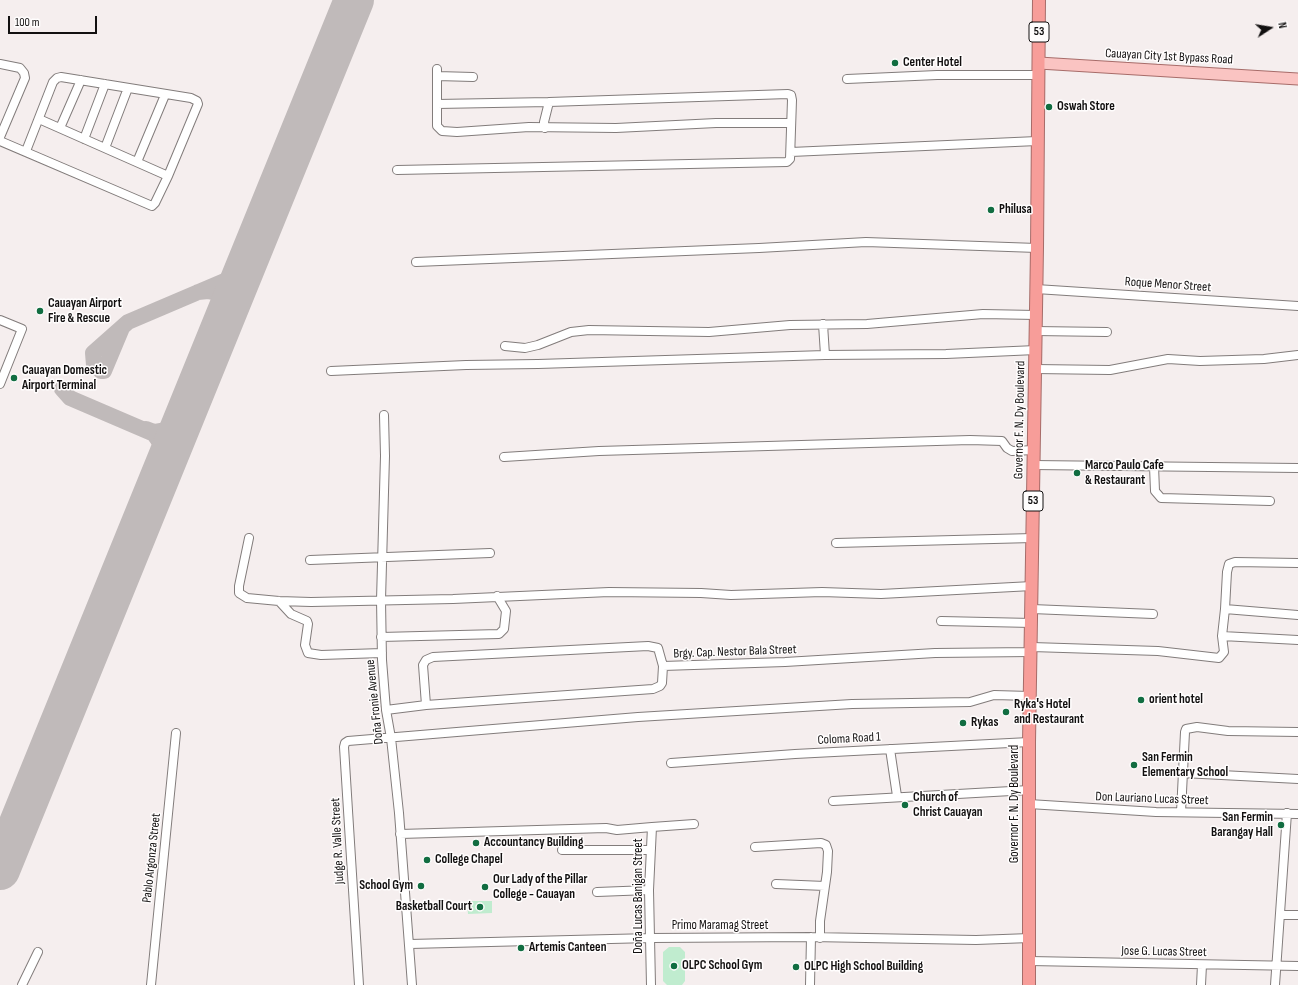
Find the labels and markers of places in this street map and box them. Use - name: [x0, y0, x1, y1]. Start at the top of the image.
- place label: Center Hotel: [903, 55, 962, 71]
- marker: Center Hotel: [890, 58, 900, 68]
- place label: Oswah Store: [1057, 99, 1115, 115]
- marker: Oswah Store: [1044, 102, 1054, 112]
- place label: Philusa: [999, 202, 1032, 218]
- marker: Philusa: [986, 205, 996, 215]
- place label: Cauayan Airport Fire & Rescue: [48, 296, 122, 327]
- marker: Cauayan Airport Fire & Rescue: [35, 306, 45, 316]
- place label: Cauayan Domestic Airport Terminal: [22, 363, 107, 394]
- marker: Cauayan Domestic Airport Terminal: [9, 373, 19, 383]
- place label: Marco Paulo Cafe & Restaurant: [1085, 458, 1164, 489]
- marker: Marco Paulo Cafe & Restaurant: [1072, 468, 1082, 478]
- place label: orient hotel: [1149, 692, 1203, 708]
- marker: orient hotel: [1136, 695, 1146, 705]
- place label: Ryka's Hotel and Restaurant: [1014, 697, 1084, 728]
- marker: Ryka's Hotel and Restaurant: [1001, 707, 1011, 717]
- place label: Rykas: [971, 715, 998, 731]
- marker: Rykas: [958, 718, 968, 728]
- place label: San Fermin Elementary School: [1142, 750, 1228, 781]
- marker: San Fermin Elementary School: [1129, 760, 1139, 770]
- place label: Church of Christ Cauayan: [913, 790, 983, 821]
- marker: Church of Christ Cauayan: [900, 800, 910, 810]
- place label: San Fermin Barangay Hall: [1211, 810, 1273, 841]
- marker: San Fermin Barangay Hall: [1276, 820, 1286, 830]
- place label: Accountancy Building: [484, 835, 583, 851]
- marker: Accountancy Building: [471, 838, 481, 848]
- place label: College Chapel: [435, 852, 503, 868]
- marker: College Chapel: [422, 855, 432, 865]
- place label: Our Lady of the Pillar College - Cauayan: [493, 872, 588, 903]
- place label: School Gym: [359, 878, 413, 894]
- marker: School Gym: [416, 881, 426, 891]
- marker: Our Lady of the Pillar College - Cauayan: [480, 882, 490, 892]
- place label: Basketball Court: [396, 899, 472, 915]
- marker: Basketball Court: [475, 902, 485, 912]
- place label: Artemis Canteen: [529, 940, 606, 956]
- marker: Artemis Canteen: [516, 943, 526, 953]
- place label: OLPC School Gym: [682, 958, 762, 974]
- place label: OLPC High School Building: [804, 959, 923, 975]
- marker: OLPC School Gym: [669, 961, 679, 971]
- marker: OLPC High School Building: [791, 962, 801, 972]

